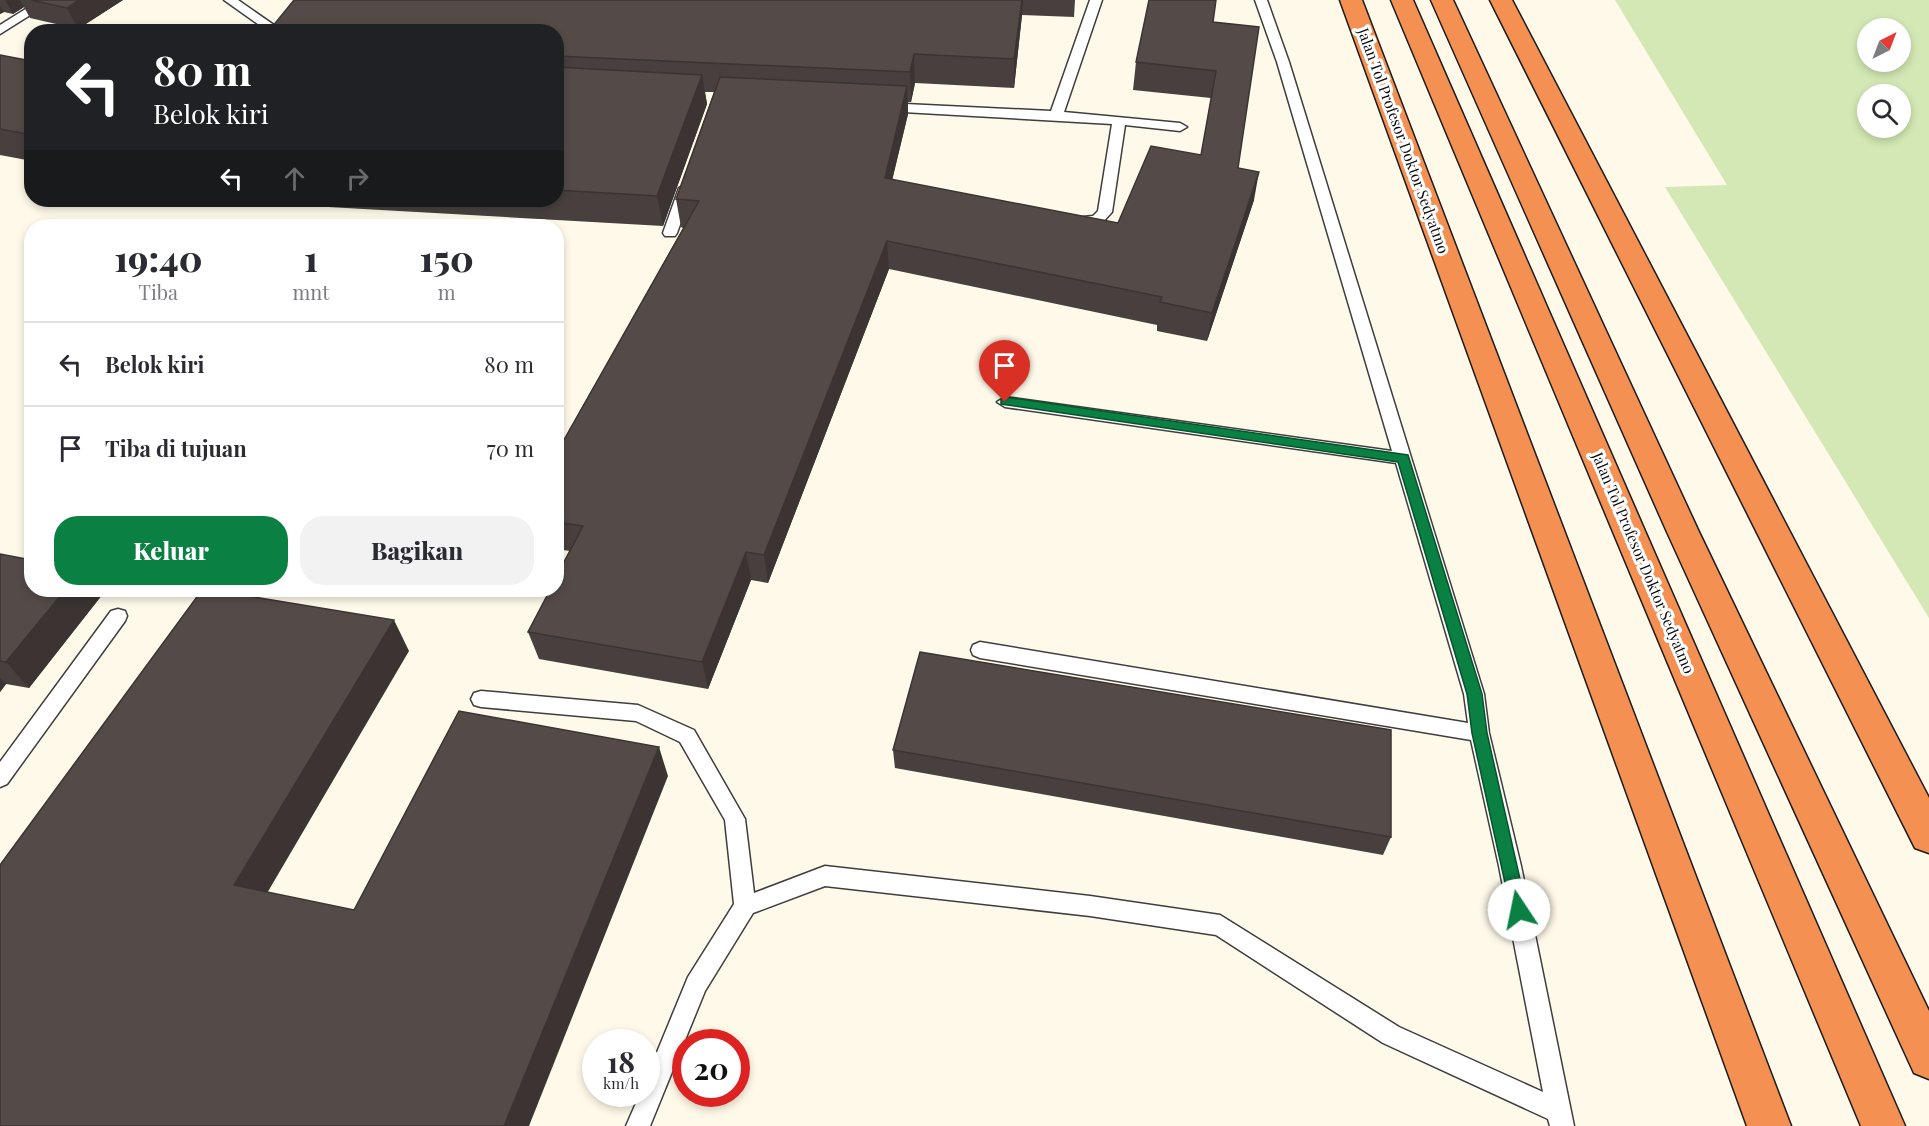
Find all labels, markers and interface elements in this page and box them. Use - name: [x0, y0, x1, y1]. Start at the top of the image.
- north arrow: [1857, 18, 1911, 72]
- map controls: [1857, 18, 1911, 138]
- street label: Jalan Tol Profesor Doktor Sedyatmo: [1353, 24, 1454, 256]
- text: 80 m: [153, 41, 251, 97]
- icon: left: [54, 48, 132, 126]
- button: search: [1857, 84, 1911, 138]
- text: Belok kiri: [153, 95, 269, 131]
- icon: left: [215, 162, 248, 195]
- icon: ahead: [278, 162, 311, 195]
- icon: right: [341, 162, 374, 195]
- text: 19:40: [114, 233, 202, 281]
- text: 1: [304, 233, 318, 281]
- text: 150: [419, 233, 474, 281]
- text: Tiba: [139, 278, 178, 305]
- text: mnt: [293, 278, 329, 305]
- text: m: [438, 278, 456, 305]
- pin: [979, 340, 1030, 402]
- icon: left: [54, 348, 87, 381]
- text: Belok kiri: [105, 349, 204, 379]
- text: 80 m: [484, 349, 534, 379]
- icon: arrive: [988, 349, 1021, 382]
- icon: arrive: [54, 432, 87, 465]
- text: Tiba di tujuan: [105, 433, 247, 463]
- text: 70 m: [487, 433, 534, 463]
- street label: Jalan Tol Profesor Doktor Sedyatmo: [1588, 448, 1700, 676]
- button: Keluar: [54, 516, 288, 585]
- button: Bagikan: [300, 516, 534, 585]
- position arrow: [1487, 878, 1551, 942]
- speed limit sign: 20: [672, 1029, 750, 1107]
- text: 18: [607, 1041, 635, 1081]
- text: km/h: [603, 1073, 639, 1093]

